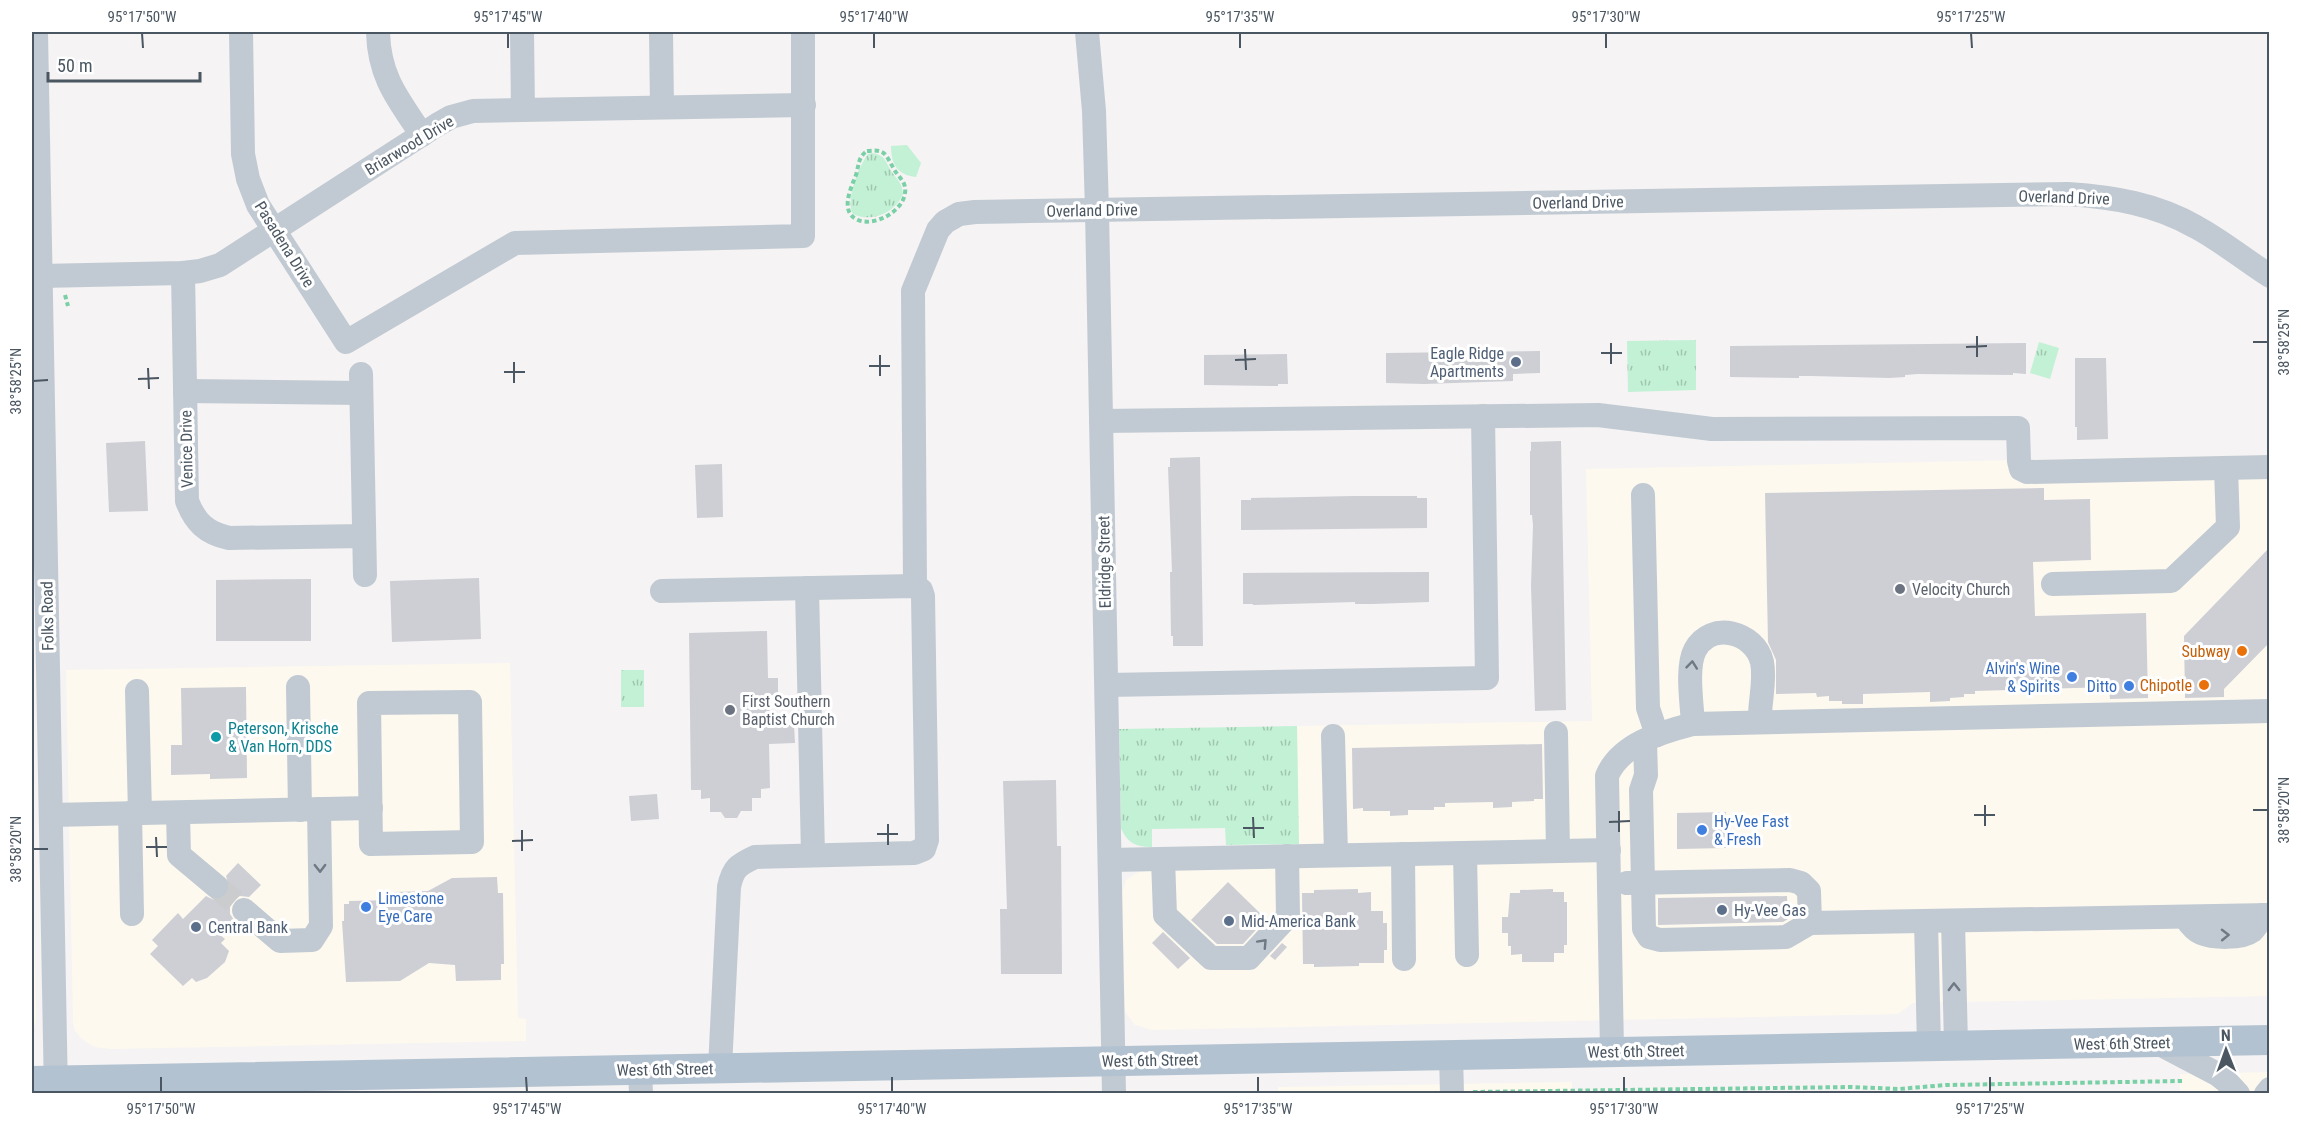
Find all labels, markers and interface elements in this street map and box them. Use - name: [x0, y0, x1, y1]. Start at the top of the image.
- text: 95°17'50"W: [108, 8, 177, 26]
- text: 95°17'45"W: [474, 8, 543, 26]
- text: 95°17'40"W: [840, 8, 909, 26]
- text: 95°17'35"W: [1206, 8, 1275, 26]
- text: 95°17'30"W: [1572, 8, 1641, 26]
- text: 95°17'25"W: [1937, 8, 2006, 26]
- scale bar: [48, 45, 200, 83]
- text: 50 m: [57, 55, 92, 76]
- street label: Briarwood Drive: [362, 112, 457, 179]
- street label: Overland Drive: [2018, 186, 2110, 209]
- street label: Overland Drive: [1532, 192, 1624, 213]
- street label: Pasadena Drive: [251, 198, 319, 291]
- street label: Overland Drive: [1046, 200, 1138, 221]
- text: 38°58'25"N: [2275, 309, 2293, 375]
- place label: Eagle Ridge Apartments: [1430, 344, 1504, 381]
- text: 38°58'25"N: [7, 348, 25, 414]
- marker: Eagle Ridge Apartments: [1509, 355, 1523, 369]
- street label: Venice Drive: [176, 410, 197, 488]
- street label: Eldridge Street: [1094, 515, 1115, 608]
- place label: Velocity Church: [1912, 580, 2010, 599]
- street label: Folks Road: [37, 581, 58, 651]
- marker: Velocity Church: [1893, 582, 1907, 596]
- place label: Subway: [2181, 642, 2230, 661]
- marker: Subway: [2235, 644, 2249, 658]
- place label: Alvin's Wine & Spirits: [1985, 659, 2060, 696]
- one-way arrow: [1685, 661, 1698, 670]
- marker: Alvin's Wine & Spirits: [2065, 670, 2079, 684]
- place label: Chipotle: [2140, 676, 2192, 695]
- place label: Ditto: [2087, 677, 2117, 696]
- marker: Chipotle: [2197, 678, 2211, 692]
- marker: Ditto: [2122, 679, 2136, 693]
- place label: First Southern Baptist Church: [742, 692, 835, 729]
- marker: First Southern Baptist Church: [723, 703, 737, 717]
- place label: Peterson, Krische & Van Horn, DDS: [228, 719, 338, 756]
- marker: Peterson, Krische & Van Horn, DDS: [209, 730, 223, 744]
- text: 38°58'20"N: [2275, 777, 2293, 843]
- place label: Hy-Vee Fast & Fresh: [1714, 812, 1789, 849]
- text: 38°58'20"N: [7, 816, 25, 882]
- marker: Hy-Vee Fast & Fresh: [1695, 823, 1709, 837]
- one-way arrow: [314, 863, 326, 872]
- place label: Limestone Eye Care: [378, 889, 444, 926]
- marker: Limestone Eye Care: [359, 900, 373, 914]
- place label: Hy-Vee Gas: [1734, 901, 1806, 920]
- marker: Hy-Vee Gas: [1715, 903, 1729, 917]
- place label: Mid-America Bank: [1241, 912, 1357, 931]
- marker: Mid-America Bank: [1222, 914, 1236, 928]
- place label: Central Bank: [208, 918, 289, 937]
- marker: Central Bank: [189, 920, 203, 934]
- one-way arrow: [2220, 929, 2229, 942]
- one-way arrow: [1255, 939, 1266, 950]
- one-way arrow: [1948, 982, 1961, 991]
- north arrow: [2196, 1020, 2256, 1080]
- text: N: [2221, 1026, 2231, 1045]
- street label: West 6th Street: [2074, 1033, 2171, 1054]
- street label: West 6th Street: [1588, 1041, 1685, 1062]
- street label: West 6th Street: [1102, 1050, 1199, 1071]
- street label: West 6th Street: [617, 1059, 714, 1080]
- text: 95°17'50"W: [127, 1100, 196, 1118]
- text: 95°17'45"W: [493, 1100, 562, 1118]
- text: 95°17'40"W: [858, 1100, 927, 1118]
- text: 95°17'35"W: [1224, 1100, 1293, 1118]
- text: 95°17'30"W: [1590, 1100, 1659, 1118]
- text: 95°17'25"W: [1956, 1100, 2025, 1118]

